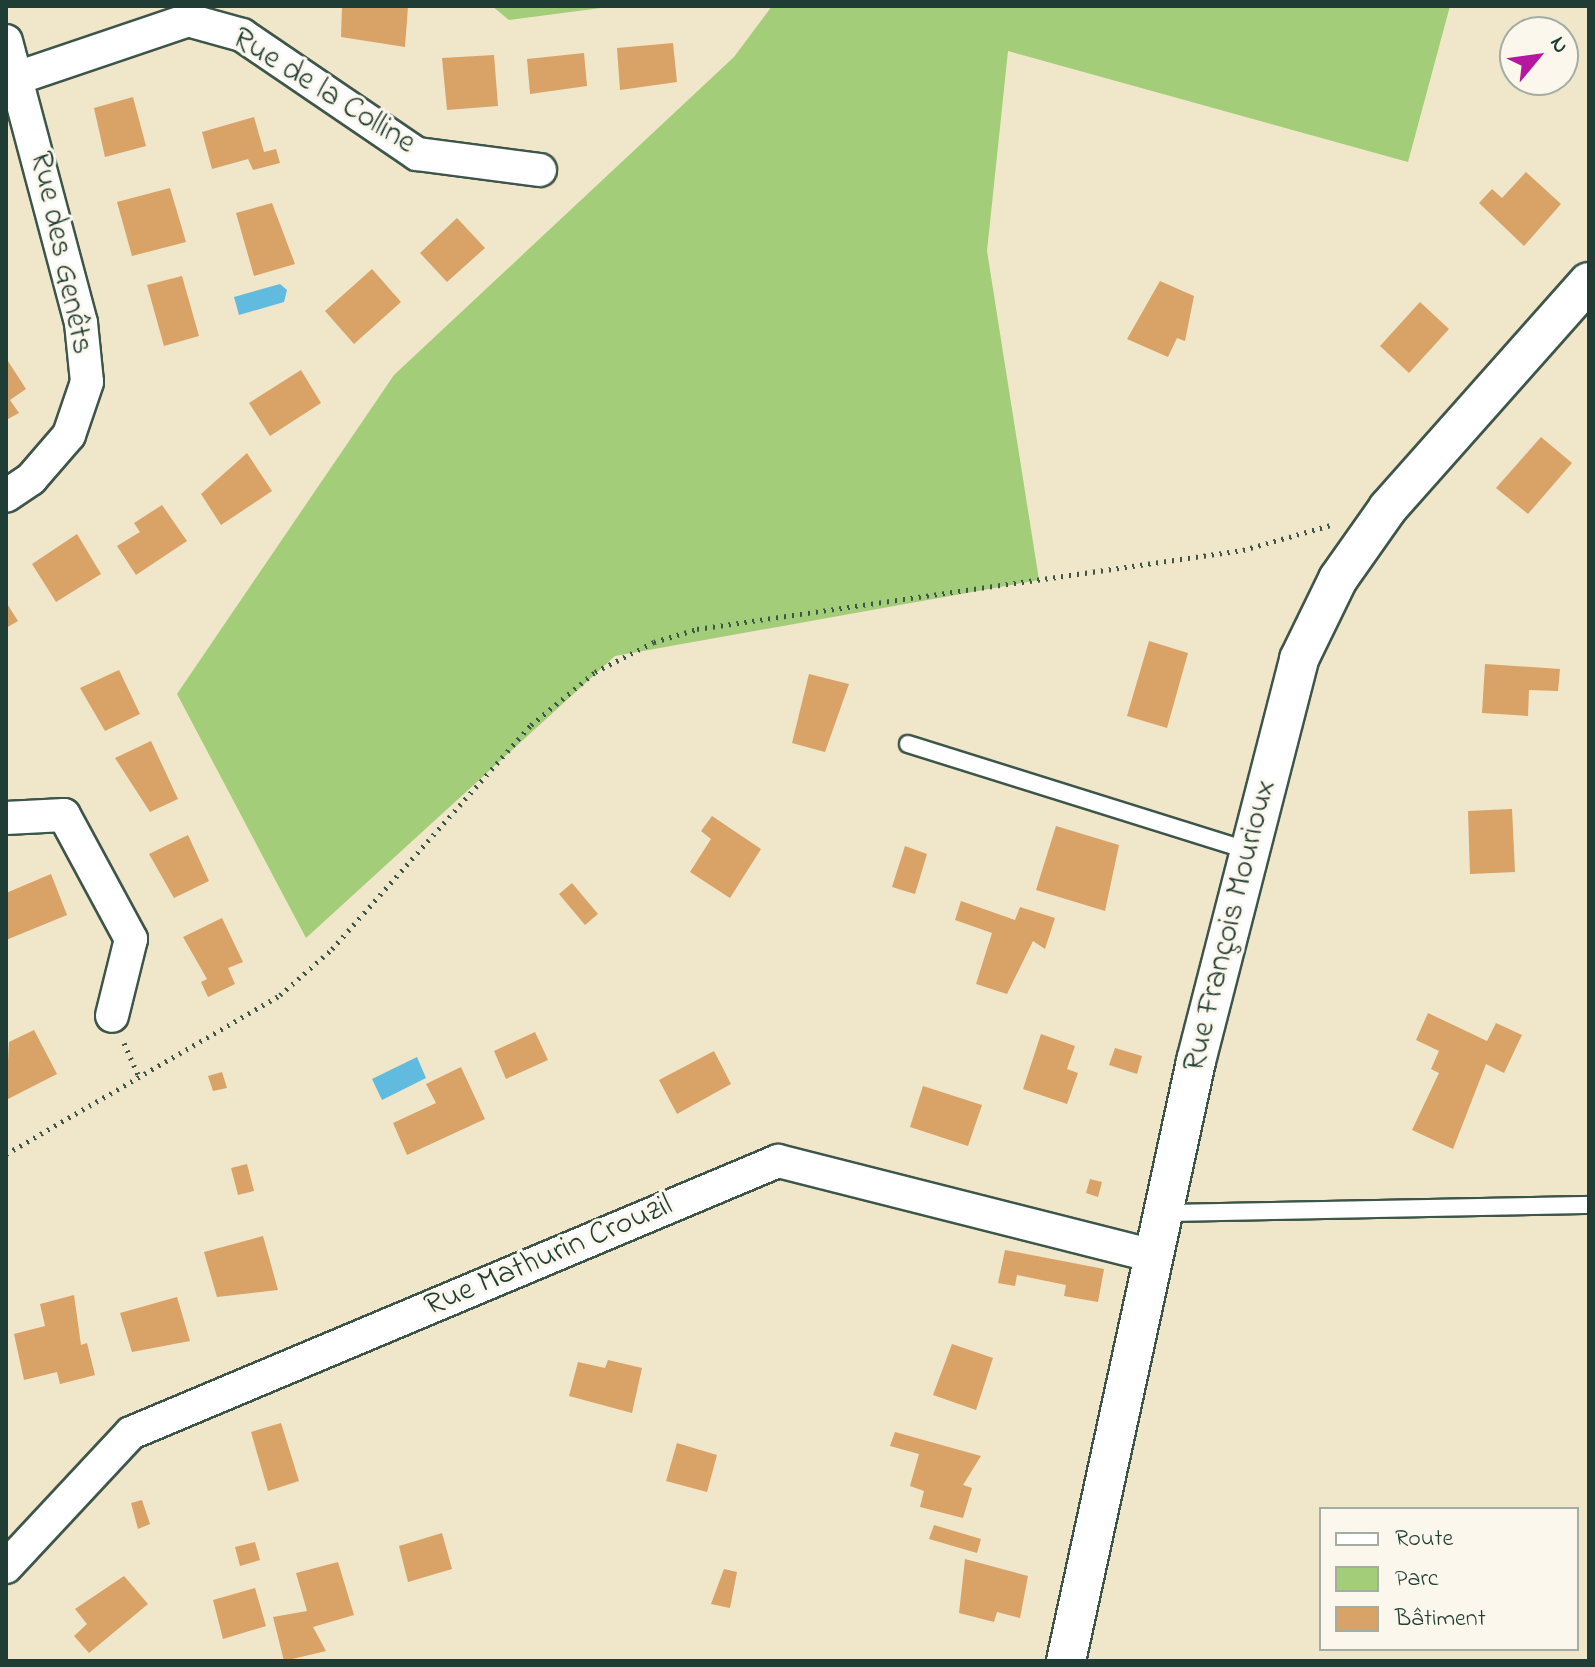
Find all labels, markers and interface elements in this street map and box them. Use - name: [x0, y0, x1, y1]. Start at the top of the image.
- north arrow: [1499, 16, 1579, 96]
- street label: Rue de la Colline: [224, 20, 422, 164]
- text: N: [1541, 31, 1576, 60]
- street label: Rue des Genêts: [20, 148, 100, 358]
- street label: Rue François Mourioux: [1176, 776, 1286, 1076]
- street label: Rue Mathurin Crouzil: [419, 1187, 679, 1327]
- legend: [1319, 1507, 1579, 1651]
- text: Route: [1395, 1522, 1453, 1557]
- text: Parc: [1395, 1562, 1439, 1597]
- text: Bâtiment: [1395, 1602, 1486, 1637]

